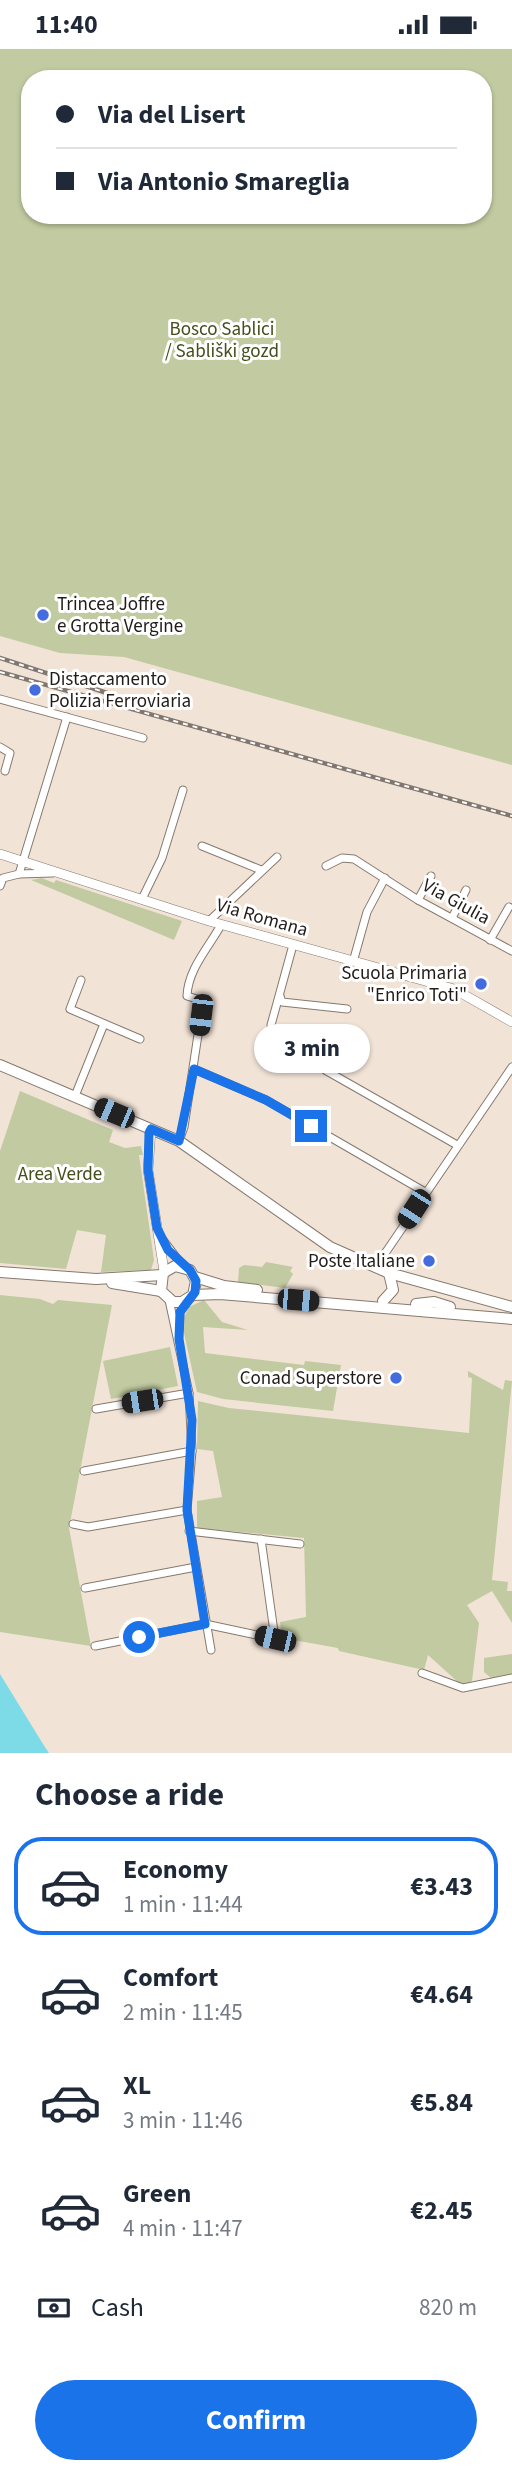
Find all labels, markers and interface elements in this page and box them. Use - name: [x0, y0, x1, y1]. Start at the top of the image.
- text: 11:40: [35, 6, 98, 43]
- text: Via del Lisert: [98, 96, 245, 133]
- text: Via Antonio Smareglia: [98, 163, 350, 200]
- park label: Bosco Sablici / Sabliški gozd: [165, 316, 279, 365]
- place label: Trincea Joffre e Grotta Vergine: [57, 591, 183, 640]
- marker: Trincea Joffre e Grotta Vergine: [35, 607, 51, 623]
- place label: Distaccamento Polizia Ferroviaria: [49, 666, 191, 715]
- marker: Distaccamento Polizia Ferroviaria: [27, 682, 43, 698]
- street label: Via Giulia: [417, 872, 495, 932]
- street label: Via Romana: [213, 892, 311, 944]
- place label: Scuola Primaria "Enrico Toti": [341, 960, 467, 1009]
- marker: Scuola Primaria "Enrico Toti": [473, 976, 489, 992]
- car: [189, 993, 214, 1037]
- callout: 3 min: [253, 1025, 369, 1073]
- text: 3 min: [284, 1032, 340, 1065]
- car: [91, 1095, 138, 1131]
- route end: [295, 1110, 327, 1142]
- park label: Area Verde: [18, 1161, 102, 1188]
- car: [394, 1186, 435, 1232]
- place label: Poste Italiane: [308, 1248, 415, 1275]
- marker: Poste Italiane: [421, 1253, 437, 1269]
- car: [277, 1288, 320, 1312]
- place label: Conad Superstore: [240, 1365, 382, 1392]
- marker: Conad Superstore: [388, 1370, 404, 1386]
- car: [120, 1387, 165, 1415]
- route start: [123, 1621, 155, 1653]
- car: [253, 1624, 298, 1654]
- text: Choose a ride: [35, 1772, 224, 1818]
- text: Economy: [123, 1851, 228, 1888]
- icon: car: [39, 1855, 102, 1918]
- text: €3.43: [410, 1868, 473, 1905]
- text: 1 min · 11:44: [123, 1888, 243, 1921]
- text: Comfort: [123, 1959, 218, 1996]
- icon: car: [39, 1963, 102, 2026]
- text: €4.64: [410, 1976, 473, 2013]
- text: 2 min · 11:45: [123, 1996, 243, 2029]
- text: XL: [123, 2067, 151, 2104]
- icon: car: [39, 2071, 102, 2134]
- text: €5.84: [410, 2084, 473, 2121]
- text: 3 min · 11:46: [123, 2104, 243, 2137]
- text: Green: [123, 2175, 191, 2212]
- icon: car: [39, 2179, 102, 2242]
- text: €2.45: [410, 2192, 473, 2229]
- text: 4 min · 11:47: [123, 2212, 243, 2245]
- icon: cash: [35, 2289, 73, 2327]
- text: Cash: [91, 2289, 144, 2326]
- text: 820 m: [419, 2291, 477, 2324]
- button: Confirm: [35, 2380, 477, 2460]

